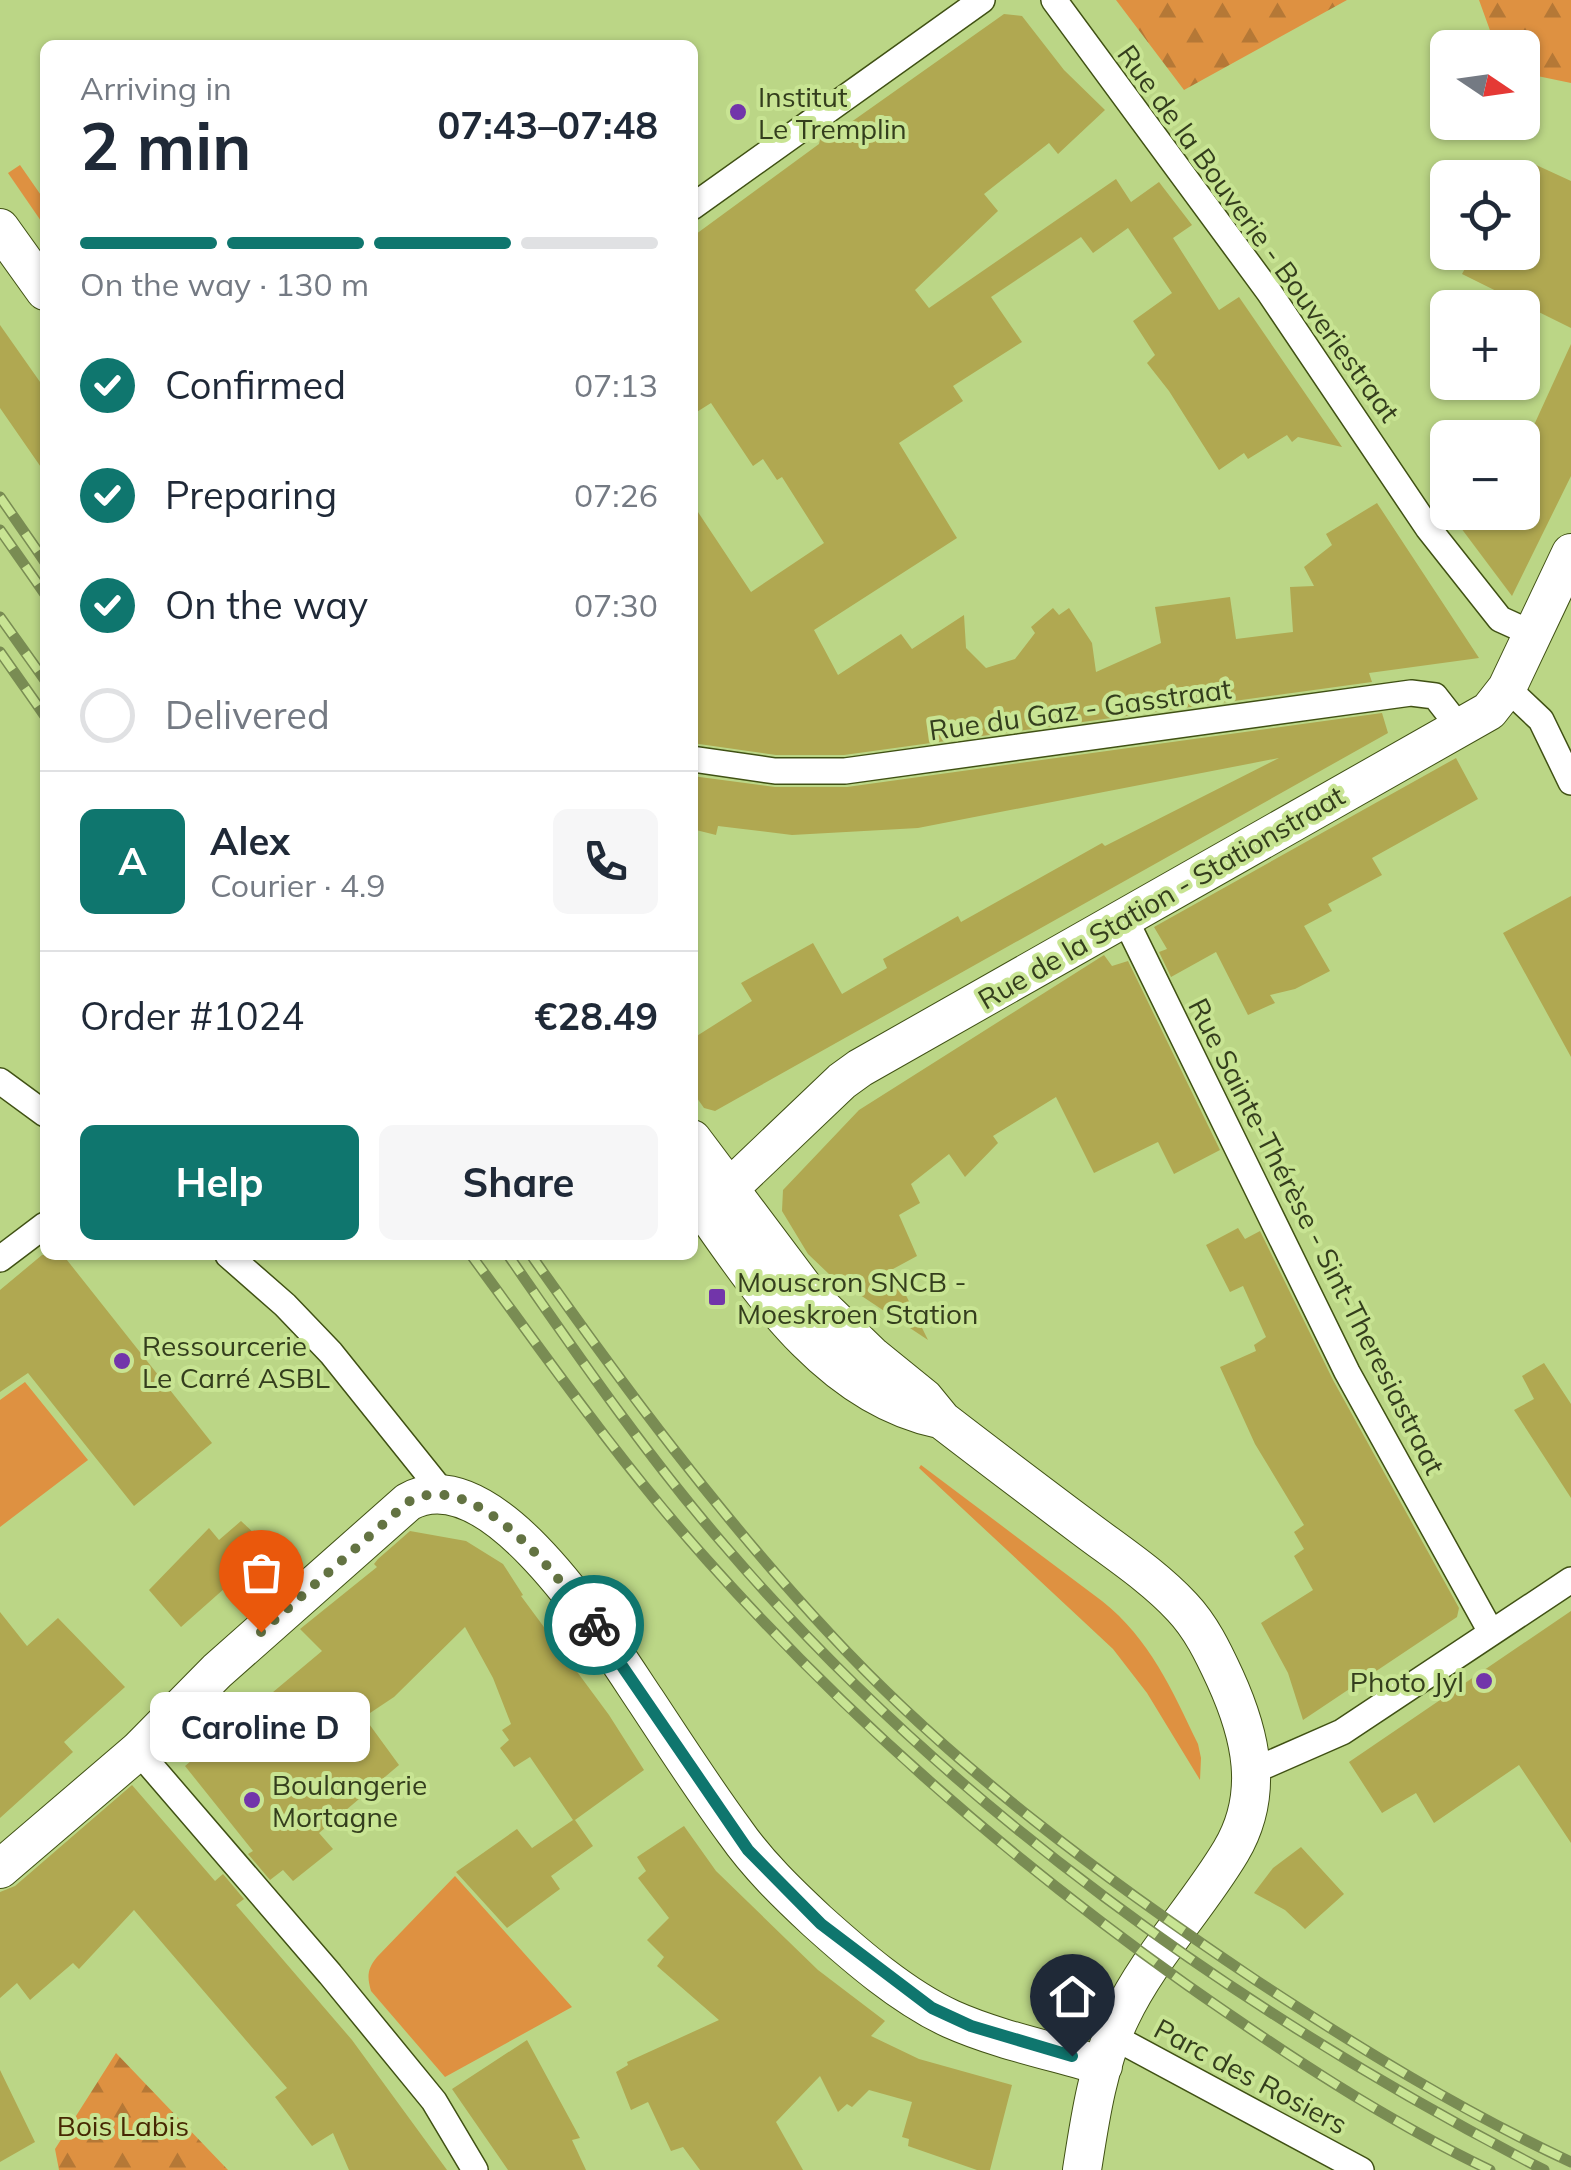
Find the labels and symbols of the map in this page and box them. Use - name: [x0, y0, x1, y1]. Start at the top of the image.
- north arrow: [1430, 30, 1540, 140]
- street label: Rue de la Bouverie - Bouveriestraat: [1110, 37, 1408, 429]
- place label: Institut Le Tremplin: [758, 79, 907, 146]
- marker: Institut Le Tremplin: [727, 101, 749, 123]
- street label: Rue du Gaz - Gasstraat: [927, 670, 1234, 748]
- street label: Rue de la Station - Stationstraat: [971, 777, 1351, 1017]
- street label: Rue Sainte-Thérèse - Sint-Theresiastraat: [1181, 992, 1453, 1480]
- place label: Mouscron SNCB - Moeskroen Station: [737, 1264, 978, 1331]
- marker: Mouscron SNCB - Moeskroen Station: [706, 1286, 728, 1308]
- place label: Ressourcerie Le Carré ASBL: [142, 1328, 330, 1395]
- marker: Ressourcerie Le Carré ASBL: [111, 1350, 133, 1372]
- pin: [219, 1530, 304, 1633]
- courier: [544, 1575, 644, 1675]
- place label: Photo Jyl: [1350, 1664, 1464, 1699]
- marker: Photo Jyl: [1473, 1670, 1495, 1692]
- callout: Caroline D: [151, 1692, 371, 1762]
- place label: Boulangerie Mortagne: [272, 1767, 427, 1834]
- marker: Boulangerie Mortagne: [241, 1789, 263, 1811]
- pin: [1030, 1954, 1115, 2057]
- street label: Parc des Rosiers: [1149, 2010, 1353, 2142]
- park label: Bois Labis: [57, 2108, 189, 2143]

